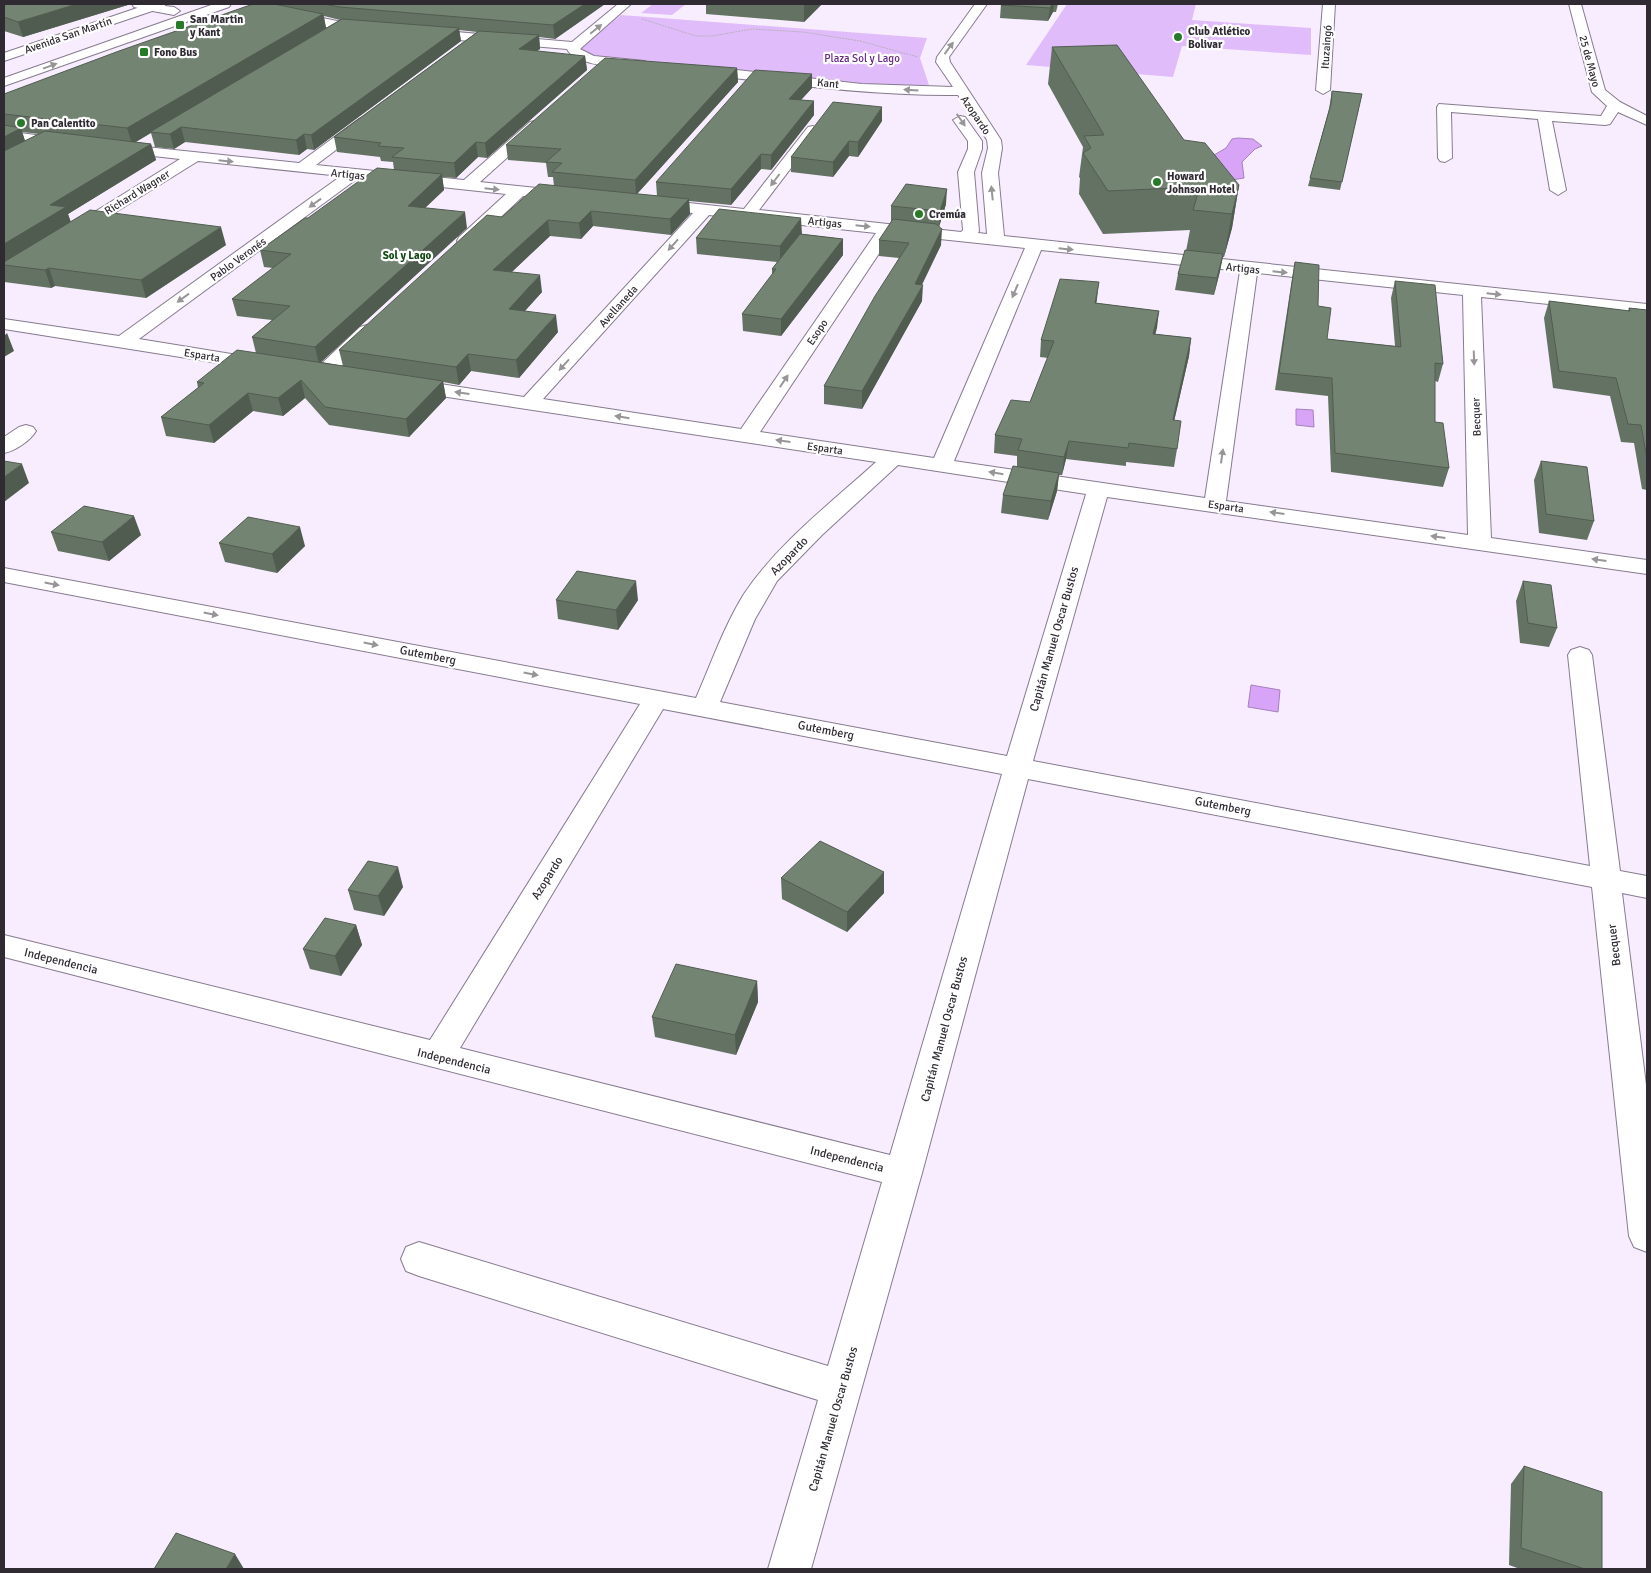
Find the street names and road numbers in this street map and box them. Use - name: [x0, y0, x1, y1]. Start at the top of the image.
- street label: Avenida San Martín: [23, 14, 114, 57]
- street label: Ituzaingó: [1318, 24, 1335, 69]
- street label: 25 de Mayo: [1576, 34, 1603, 89]
- street label: Kant: [816, 76, 840, 91]
- street label: Azopardo: [958, 93, 993, 137]
- street label: Artigas: [330, 166, 366, 183]
- street label: Richard Wagner: [102, 167, 172, 218]
- street label: Artigas: [807, 214, 843, 231]
- street label: Pablo Veronés: [208, 235, 269, 284]
- street label: Artigas: [1225, 260, 1261, 277]
- street label: Avellaneda: [596, 282, 641, 330]
- street label: Esopo: [804, 317, 831, 348]
- street label: Esparta: [183, 346, 221, 365]
- street label: Becquer: [1469, 397, 1484, 437]
- street label: Esparta: [806, 440, 844, 458]
- street label: Esparta: [1207, 498, 1245, 516]
- street label: Azopardo: [767, 534, 811, 579]
- street label: Capitán Manuel Oscar Bustos: [1027, 565, 1082, 713]
- street label: Gutemberg: [399, 643, 457, 668]
- street label: Gutemberg: [797, 718, 855, 743]
- street label: Gutemberg: [1194, 794, 1252, 819]
- street label: Azopardo: [528, 854, 567, 903]
- street label: Becquer: [1604, 922, 1625, 967]
- street label: Independencia: [22, 945, 99, 978]
- street label: Capitán Manuel Oscar Bustos: [918, 955, 971, 1103]
- street label: Independencia: [415, 1045, 492, 1078]
- street label: Independencia: [808, 1143, 885, 1176]
- street label: Capitán Manuel Oscar Bustos: [806, 1345, 861, 1493]

